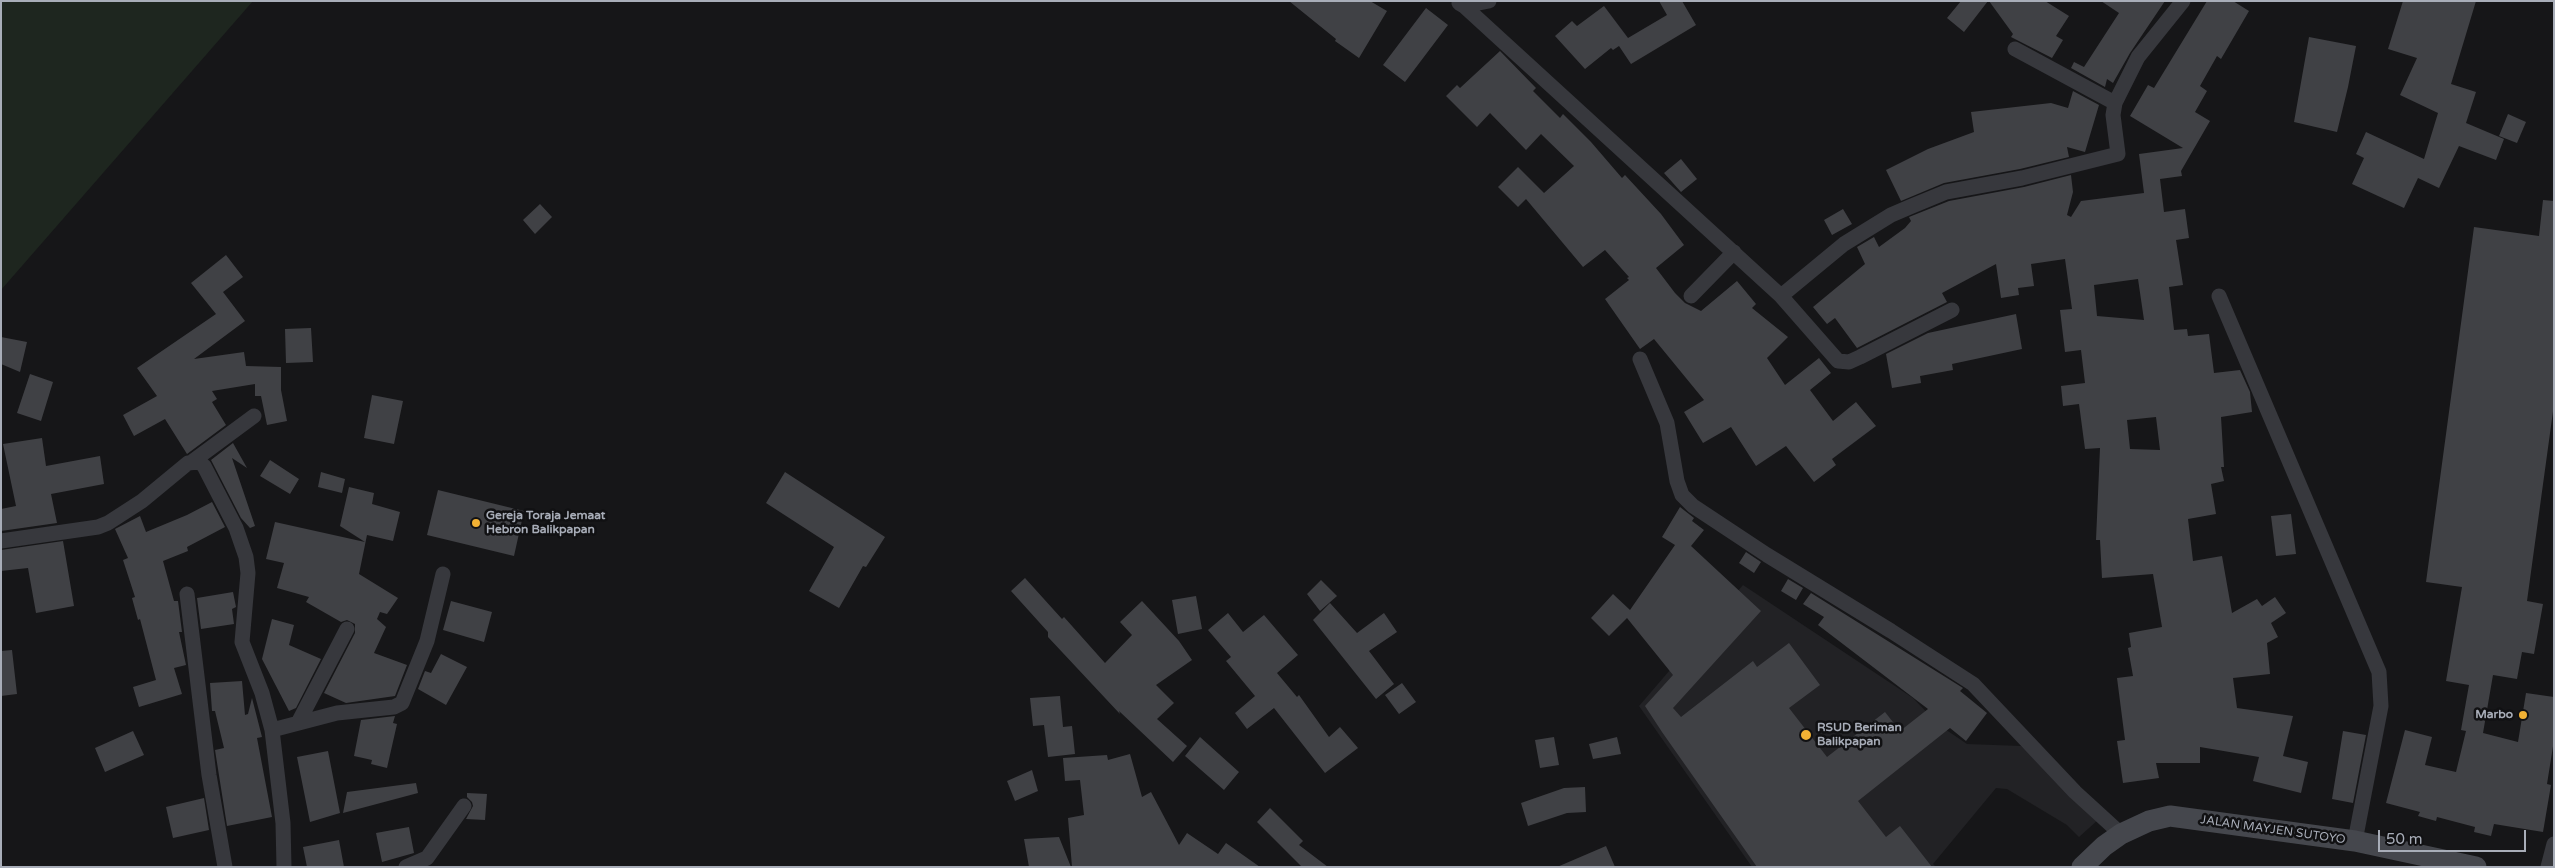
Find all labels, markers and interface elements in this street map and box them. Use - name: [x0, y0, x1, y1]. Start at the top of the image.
- place label: Gereja Toraja Jemaat Hebron Balikpapan: [486, 509, 605, 537]
- marker: Gereja Toraja Jemaat Hebron Balikpapan: [470, 517, 482, 529]
- place label: Marbo: [2475, 708, 2513, 722]
- marker: Marbo: [2517, 709, 2529, 721]
- place label: RSUD Beriman Balikpapan: [1817, 721, 1902, 749]
- marker: RSUD Beriman Balikpapan: [1799, 728, 1813, 742]
- street label: JALAN MAYJEN SUTOYO: [2200, 813, 2346, 847]
- scale bar: [2380, 820, 2528, 852]
- text: 50 m: [2386, 830, 2423, 848]

